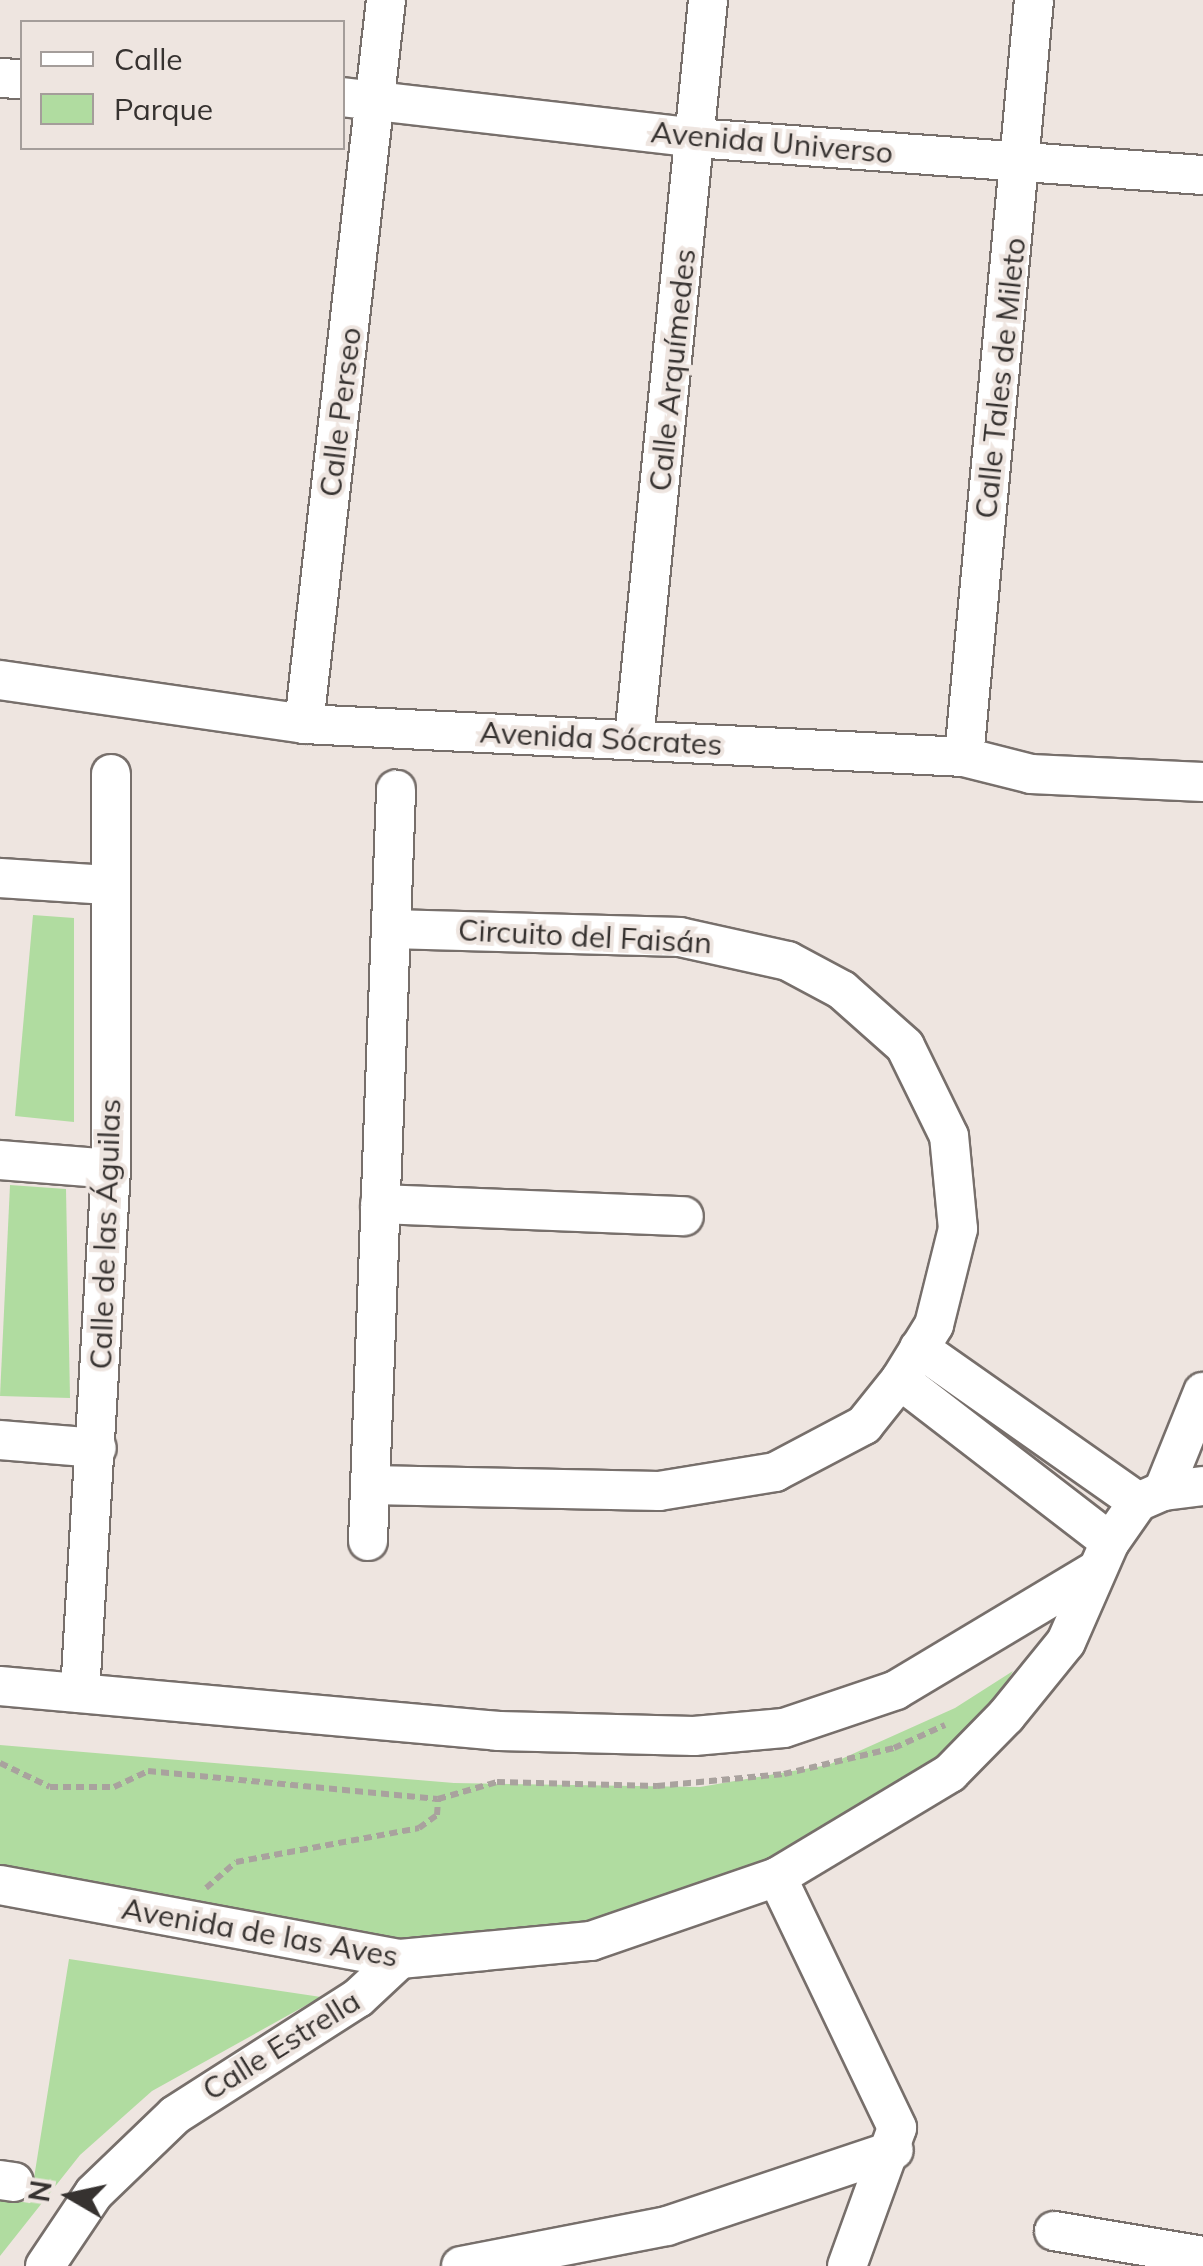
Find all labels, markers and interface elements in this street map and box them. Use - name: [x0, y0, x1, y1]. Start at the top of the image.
- legend: [20, 20, 345, 150]
- text: Calle: [114, 40, 183, 78]
- text: Parque: [114, 90, 213, 128]
- street label: Avenida Universo: [649, 113, 895, 171]
- street label: Calle Tales de Mileto: [967, 236, 1033, 520]
- street label: Calle Arquímedes: [641, 247, 703, 493]
- street label: Calle Perseo: [312, 325, 368, 499]
- street label: Avenida Sócrates: [479, 714, 723, 762]
- street label: Circuito del Faisán: [457, 911, 713, 961]
- street label: Calle de las Águilas: [82, 1098, 128, 1370]
- street label: Avenida de las Aves: [119, 1890, 401, 1974]
- street label: Calle Estrella: [196, 1982, 366, 2108]
- north arrow: [20, 2146, 120, 2246]
- text: N: [21, 2178, 59, 2204]

